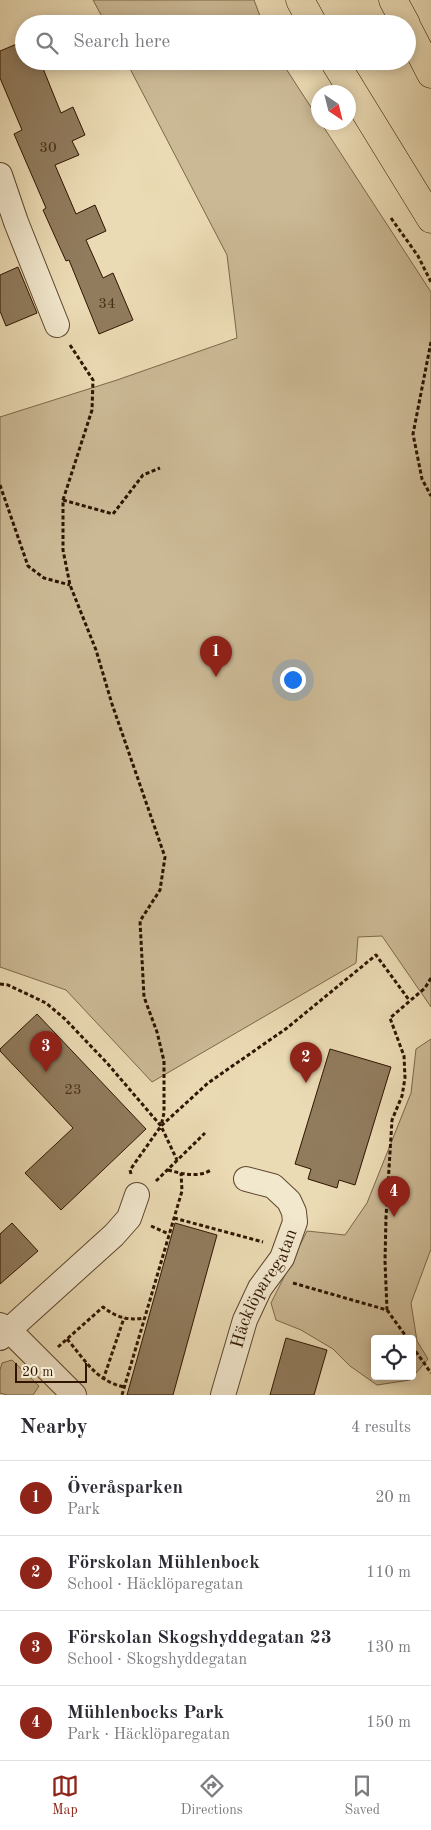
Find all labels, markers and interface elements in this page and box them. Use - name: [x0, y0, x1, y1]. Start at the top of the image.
- search box: [15, 15, 416, 70]
- icon: search: [33, 29, 61, 57]
- text: Search here: [73, 33, 170, 52]
- north arrow: [311, 85, 356, 130]
- house number: 30: [39, 141, 57, 156]
- house number: 34: [98, 297, 116, 312]
- pin: 1: [200, 636, 232, 677]
- your location: [280, 667, 306, 693]
- pin: 3: [30, 1031, 62, 1072]
- pin: 2: [290, 1042, 322, 1083]
- house number: 23: [64, 1083, 82, 1098]
- pin: 4: [378, 1176, 410, 1217]
- street label: Häcklöparegatan: [228, 1226, 301, 1350]
- map controls: [371, 1335, 416, 1380]
- button: locate: [371, 1335, 416, 1380]
- scale bar: [15, 1360, 88, 1383]
- text: 20 m: [22, 1365, 53, 1379]
- text: Nearby: [20, 1417, 88, 1438]
- text: 4 results: [351, 1420, 411, 1436]
- text: Överåsparken: [67, 1479, 183, 1498]
- text: 1: [31, 1490, 41, 1506]
- text: 20 m: [375, 1490, 411, 1506]
- text: Park: [67, 1502, 100, 1518]
- text: Förskolan Mühlenbock: [67, 1554, 260, 1573]
- text: 2: [31, 1565, 41, 1581]
- text: 110 m: [366, 1565, 411, 1581]
- text: School · Häcklöparegatan: [67, 1577, 243, 1593]
- text: Förskolan Skogshyddegatan 23: [67, 1629, 332, 1648]
- text: 3: [31, 1640, 41, 1656]
- text: 130 m: [366, 1640, 411, 1656]
- text: School · Skogshyddegatan: [67, 1652, 247, 1668]
- text: Mühlenbocks Park: [67, 1704, 224, 1723]
- text: 4: [31, 1715, 41, 1731]
- text: 150 m: [366, 1715, 411, 1731]
- text: Park · Häcklöparegatan: [67, 1727, 230, 1743]
- tab: Map: [51, 1772, 79, 1819]
- tab: Directions: [181, 1772, 243, 1819]
- tab: Saved: [344, 1772, 380, 1819]

